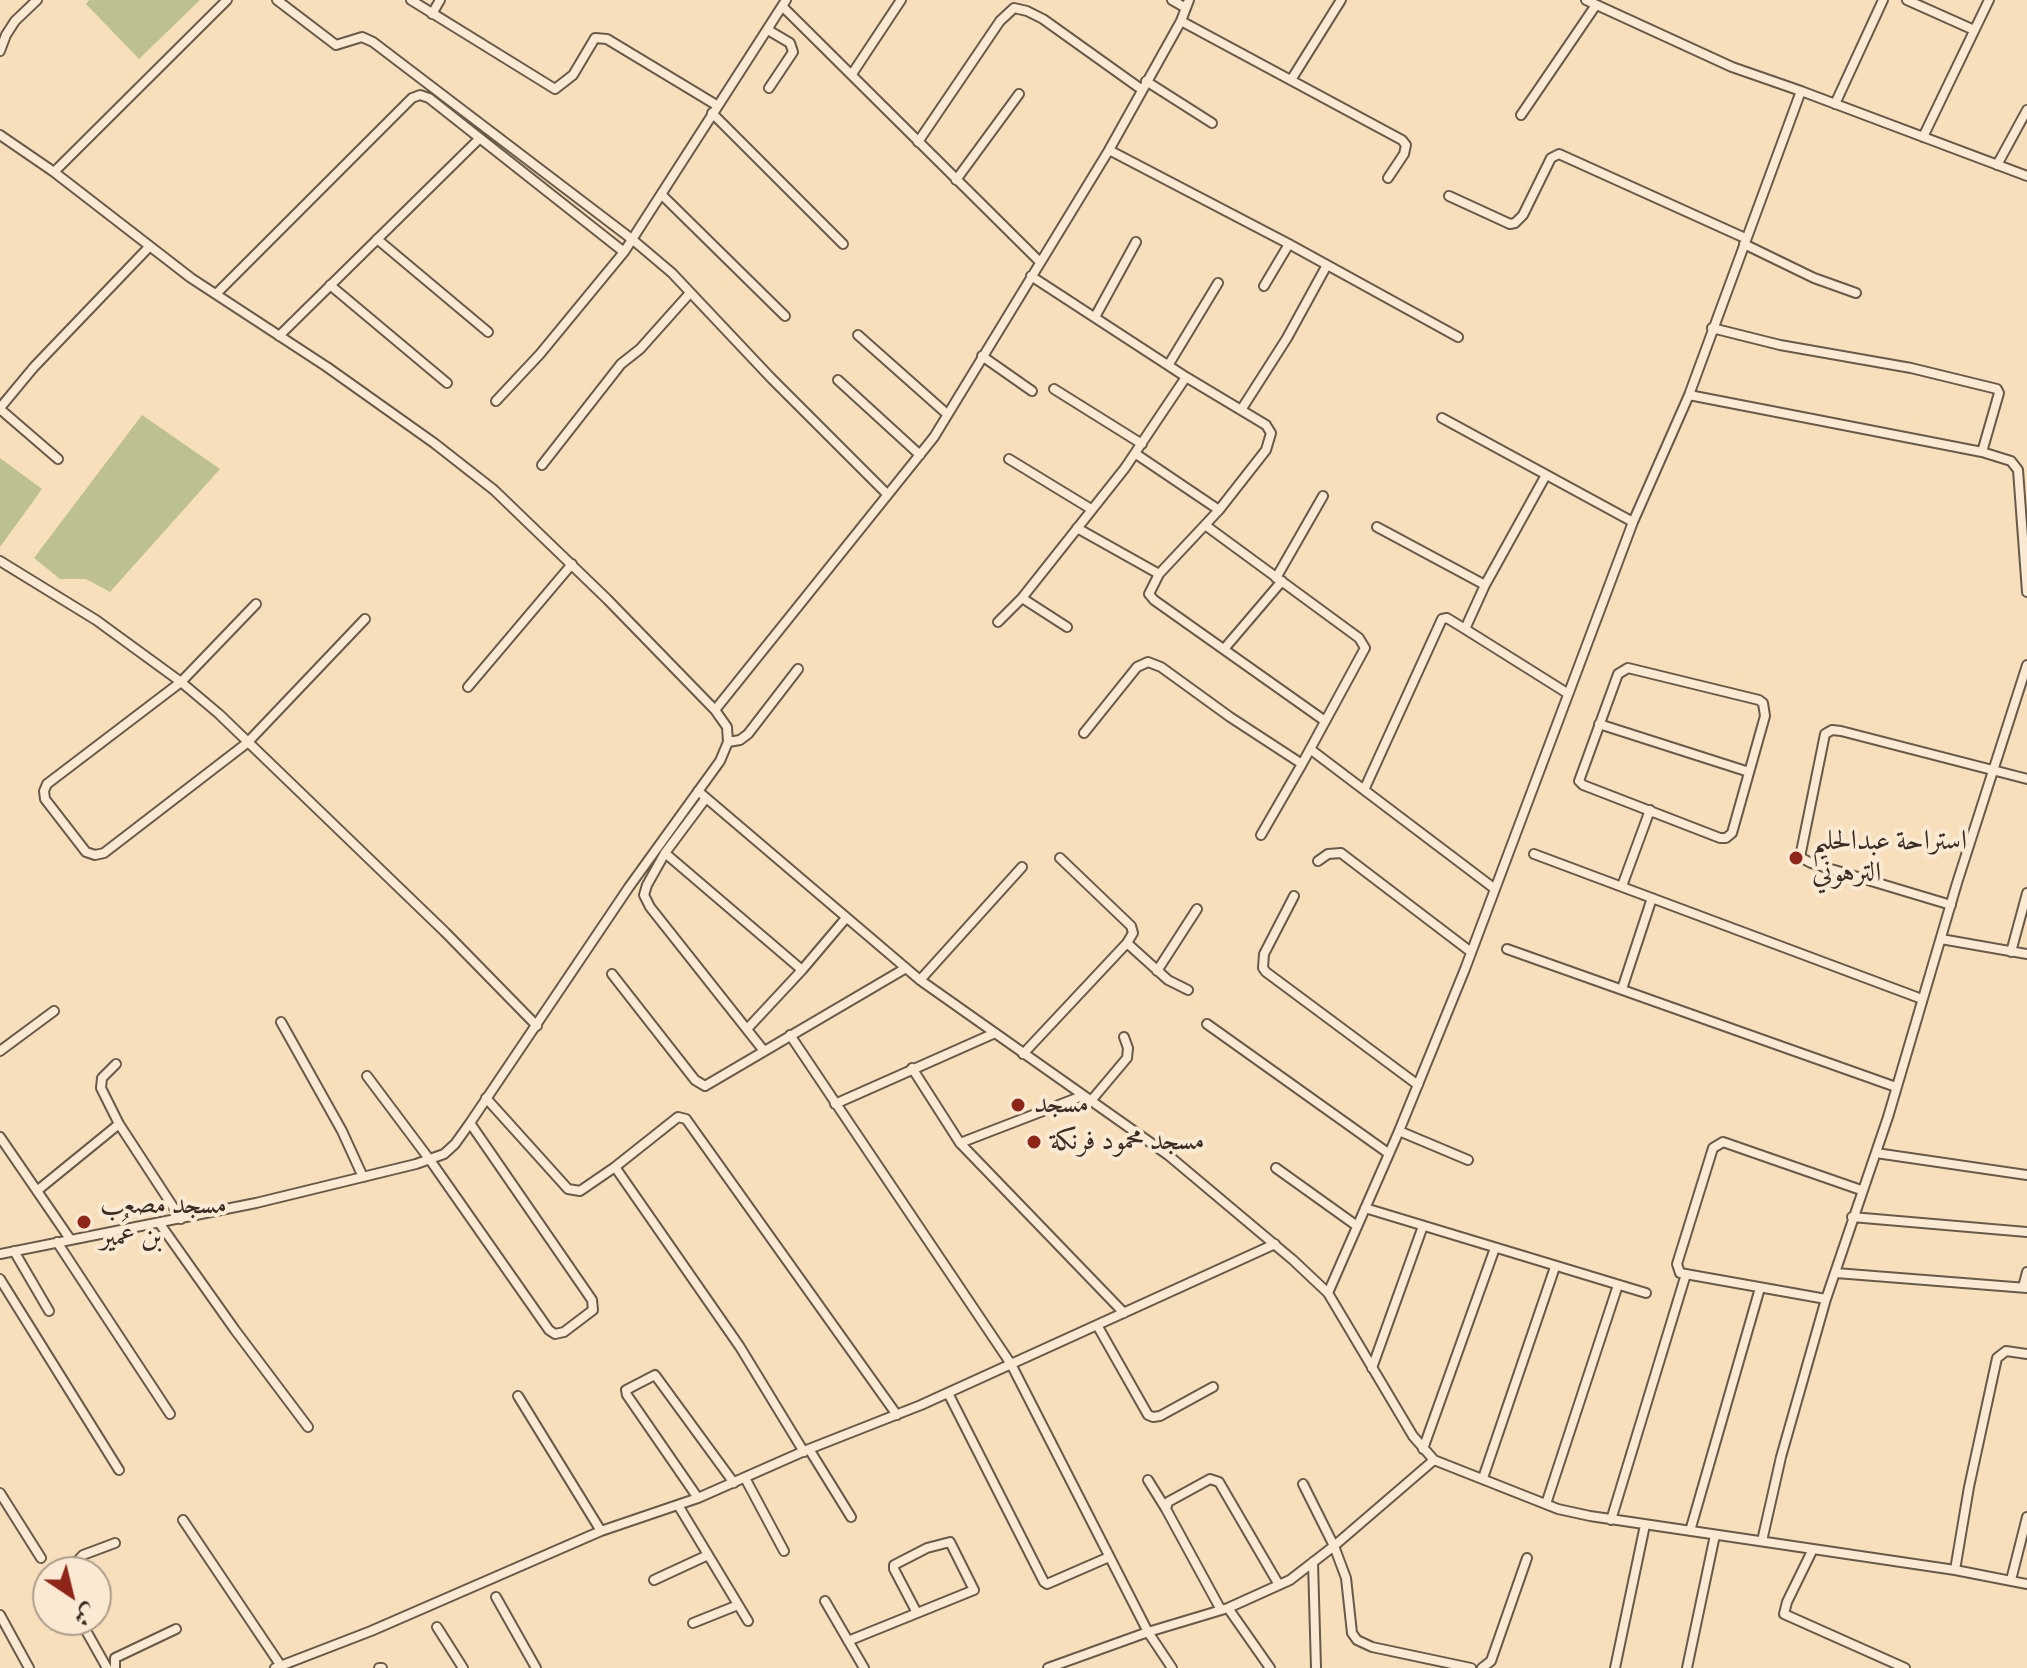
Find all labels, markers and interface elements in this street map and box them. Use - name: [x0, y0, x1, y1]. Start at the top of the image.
- place label: استراحة عبدالحليم الترهوني: [1812, 825, 1967, 891]
- marker: استراحة عبدالحليم الترهوني: [1787, 849, 1805, 867]
- place label: مسجد: [1034, 1088, 1089, 1122]
- marker: مسجد: [1009, 1096, 1027, 1114]
- place label: مسجد محمود فرنكة: [1050, 1125, 1205, 1159]
- marker: مسجد محمود فرنكة: [1025, 1133, 1043, 1151]
- place label: مسجد مصعب بن عُمير: [100, 1189, 227, 1255]
- marker: مسجد مصعب بن عُمير: [75, 1213, 93, 1231]
- north arrow: [32, 1556, 112, 1636]
- text: ش: [68, 1597, 102, 1632]

